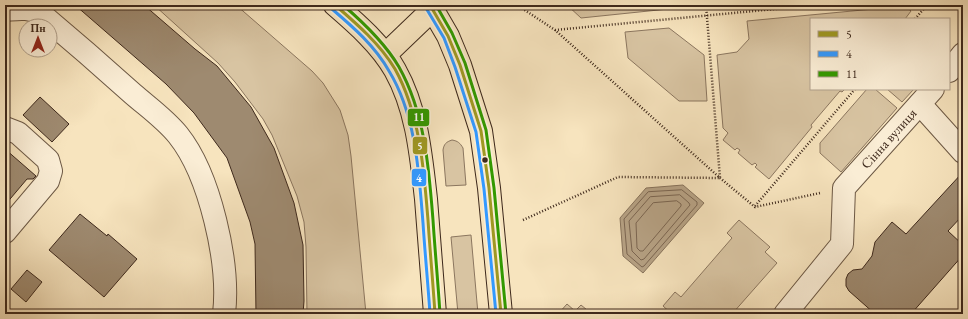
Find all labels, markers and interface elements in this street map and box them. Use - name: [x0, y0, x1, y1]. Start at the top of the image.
- north arrow: [18, 18, 58, 58]
- legend: [810, 18, 950, 90]
- text: Пн: [30, 21, 46, 35]
- text: 5: [846, 26, 852, 42]
- text: 4: [846, 46, 852, 62]
- text: 11: [846, 66, 858, 82]
- street label: Сінна вулиця: [857, 104, 921, 173]
- line badge: 11: [407, 108, 430, 127]
- text: 11: [413, 110, 425, 124]
- line badge: 5: [412, 136, 428, 155]
- text: 5: [417, 139, 423, 153]
- unlabelled marker: [480, 155, 490, 165]
- line badge: 4: [411, 168, 427, 187]
- text: 4: [416, 171, 422, 185]

